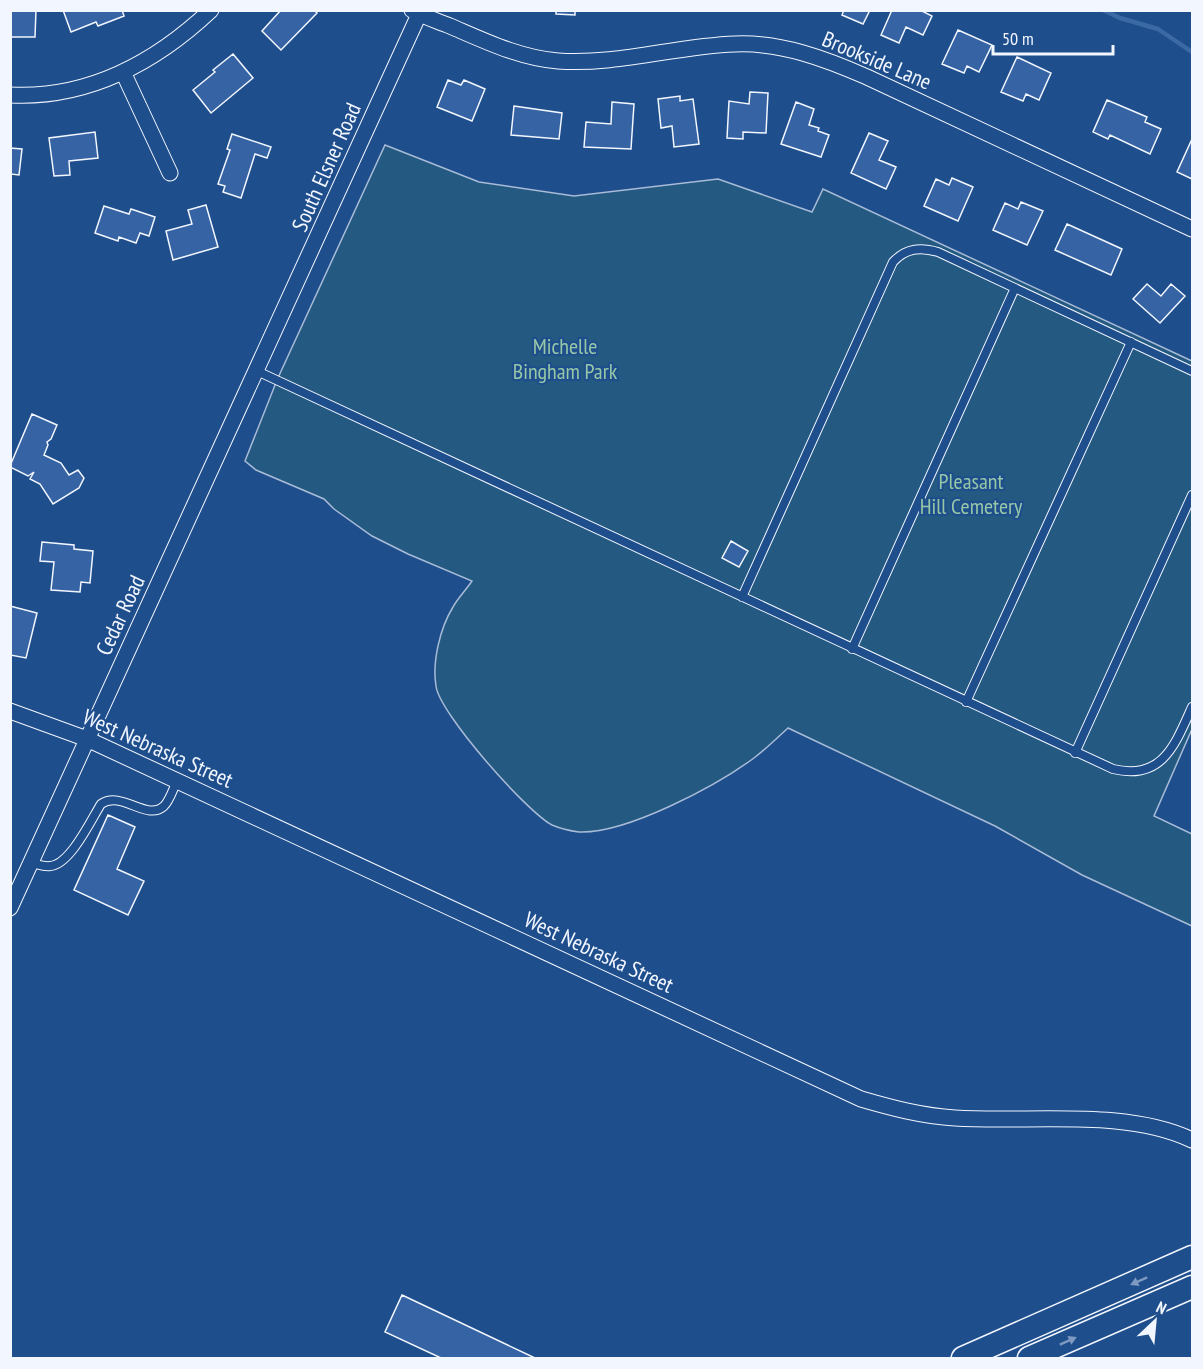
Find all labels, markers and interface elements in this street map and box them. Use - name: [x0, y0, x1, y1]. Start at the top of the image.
- scale bar: [993, 18, 1113, 56]
- street label: Brookside Lane: [818, 24, 936, 96]
- text: 50 m: [1002, 27, 1034, 50]
- street label: South Elsner Road: [285, 98, 367, 236]
- park label: Michelle Bingham Park: [513, 332, 618, 385]
- park label: Pleasant Hill Cemetery: [920, 467, 1023, 520]
- street label: Cedar Road: [89, 571, 151, 659]
- street label: West Nebraska Street: [79, 702, 237, 794]
- street label: West Nebraska Street: [520, 905, 678, 999]
- one-way arrow: [1130, 1276, 1148, 1286]
- north arrow: [1125, 1291, 1185, 1351]
- text: N: [1153, 1297, 1170, 1318]
- one-way arrow: [1060, 1337, 1077, 1346]

